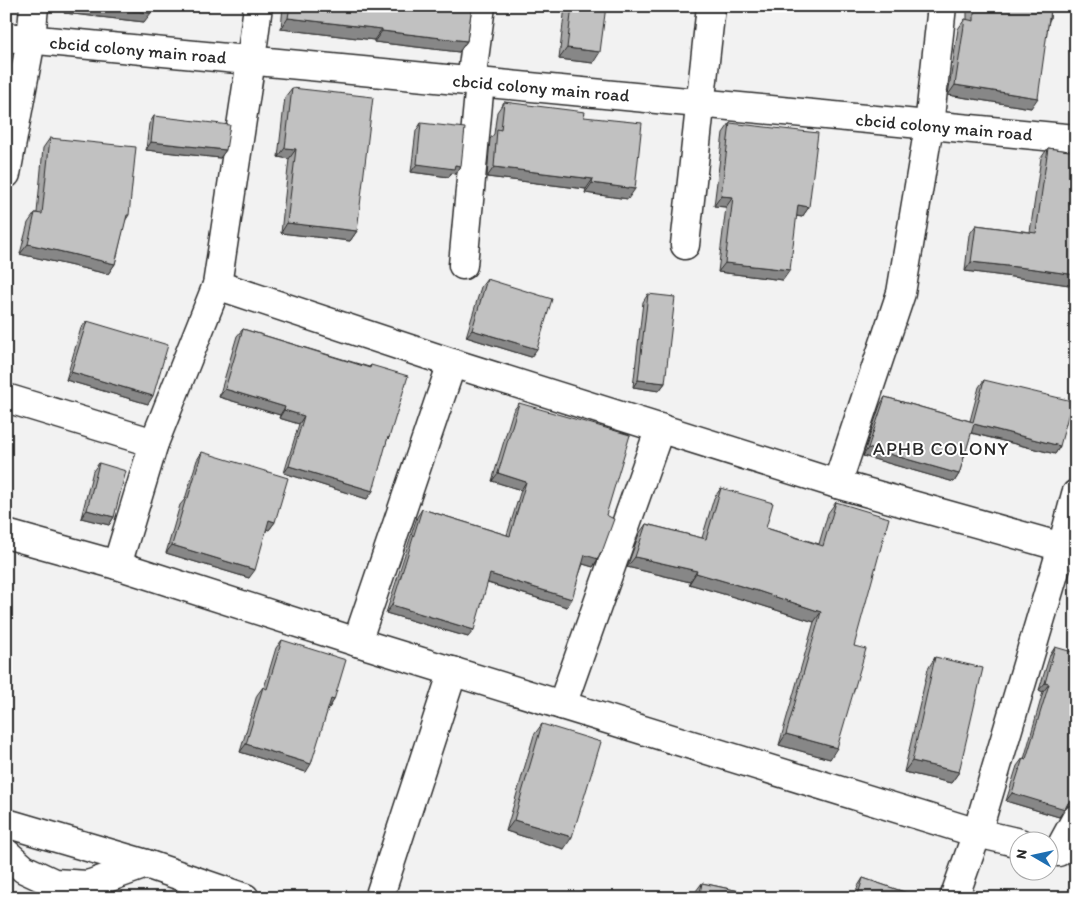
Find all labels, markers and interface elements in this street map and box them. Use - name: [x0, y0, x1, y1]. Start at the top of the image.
- street label: cbcid colony main road: [49, 31, 228, 69]
- street label: cbcid colony main road: [452, 69, 631, 107]
- street label: cbcid colony main road: [855, 108, 1034, 146]
- district label: APHB COLONY: [873, 437, 1009, 460]
- north arrow: [1010, 832, 1060, 882]
- text: N: [1013, 848, 1031, 860]

